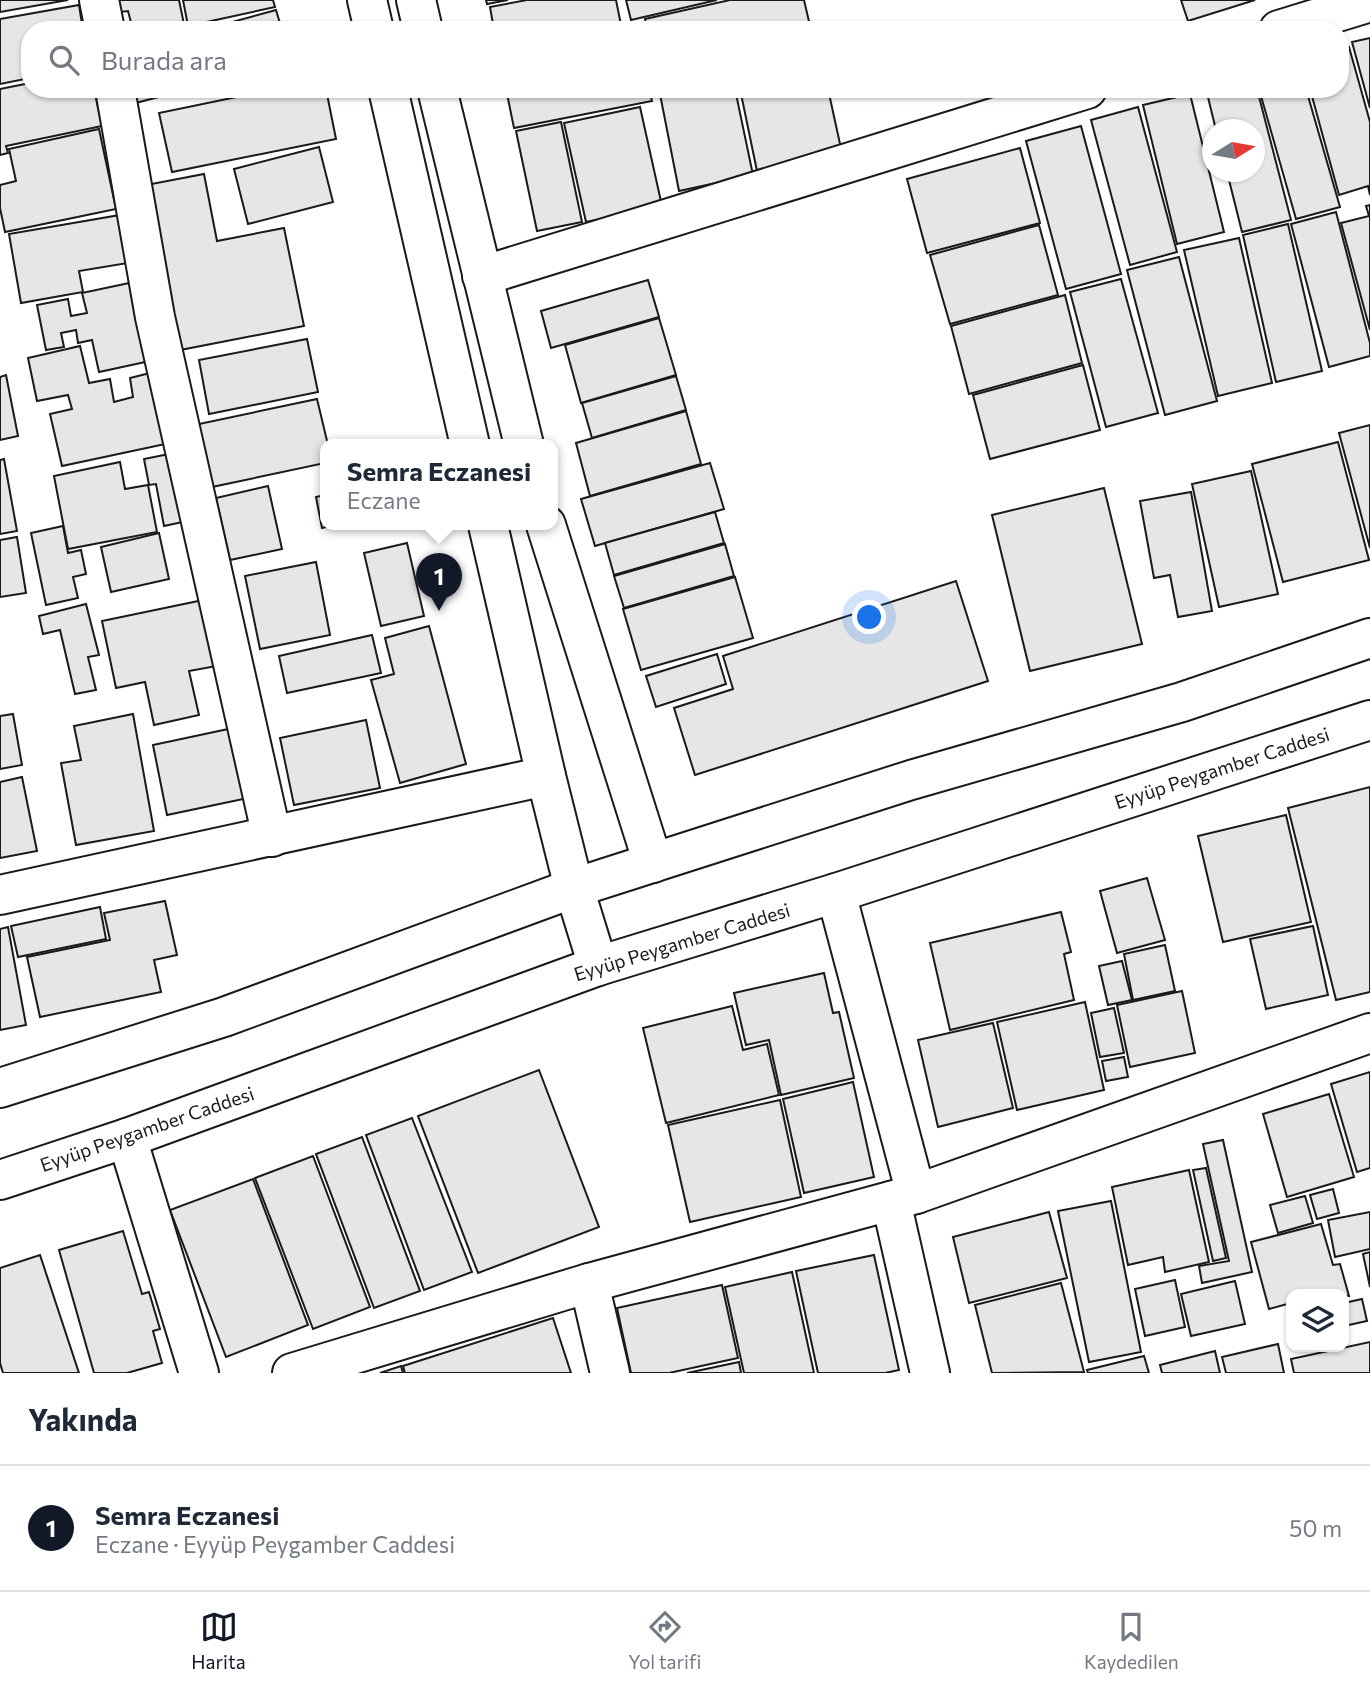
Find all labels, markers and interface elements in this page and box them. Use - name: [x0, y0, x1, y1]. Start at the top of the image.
- search box: [21, 21, 1349, 98]
- icon: search: [45, 41, 83, 79]
- text: Burada ara: [101, 44, 227, 75]
- north arrow: [1202, 119, 1265, 182]
- popup: [320, 439, 558, 530]
- text: Semra Eczanesi: [347, 455, 531, 486]
- text: Eczane: [347, 486, 421, 514]
- pin: 1: [416, 553, 462, 611]
- your location: [852, 600, 886, 634]
- street label: Eyyüp Peygamber Caddesi: [1111, 722, 1332, 813]
- street label: Eyyüp Peygamber Caddesi: [571, 898, 793, 985]
- street label: Eyyüp Peygamber Caddesi: [37, 1081, 257, 1176]
- map controls: [1286, 1289, 1349, 1352]
- button: layers: [1286, 1289, 1349, 1352]
- text: Yakında: [28, 1400, 138, 1437]
- text: Semra Eczanesi: [95, 1499, 279, 1530]
- text: 1: [46, 1514, 56, 1542]
- text: 50 m: [1289, 1514, 1342, 1542]
- text: Eczane · Eyyüp Peygamber Caddesi: [95, 1530, 455, 1558]
- tab: Harita: [191, 1608, 246, 1673]
- tab: Yol tarifi: [628, 1608, 701, 1673]
- tab: Kaydedilen: [1084, 1608, 1179, 1673]

